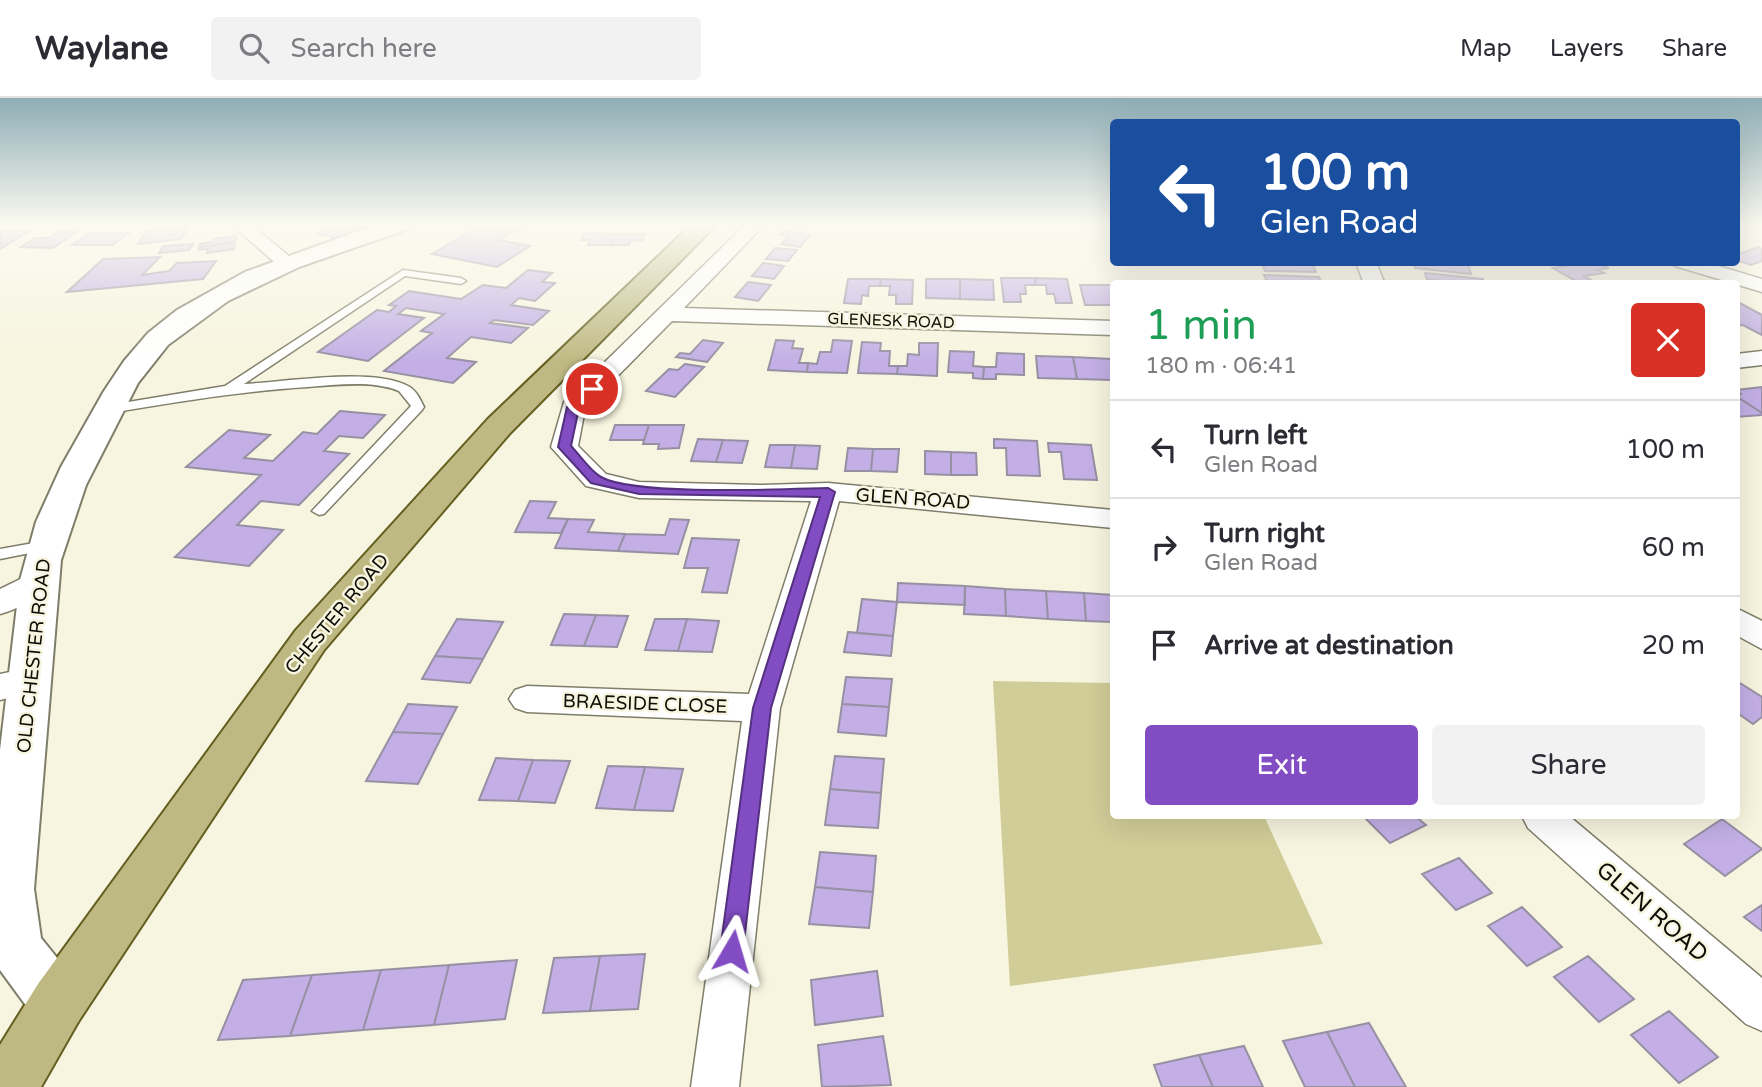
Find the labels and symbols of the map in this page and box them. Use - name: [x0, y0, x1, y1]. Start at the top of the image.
- street label: GLENESK ROAD: [827, 309, 955, 333]
- pin: [562, 359, 622, 419]
- street label: GLEN ROAD: [855, 484, 971, 514]
- street label: CHESTER ROAD: [280, 549, 394, 679]
- street label: OLD CHESTER ROAD: [13, 558, 55, 754]
- street label: BRAESIDE CLOSE: [562, 690, 728, 718]
- street label: GLEN ROAD: [1590, 856, 1714, 968]
- position arrow: [695, 914, 769, 988]

